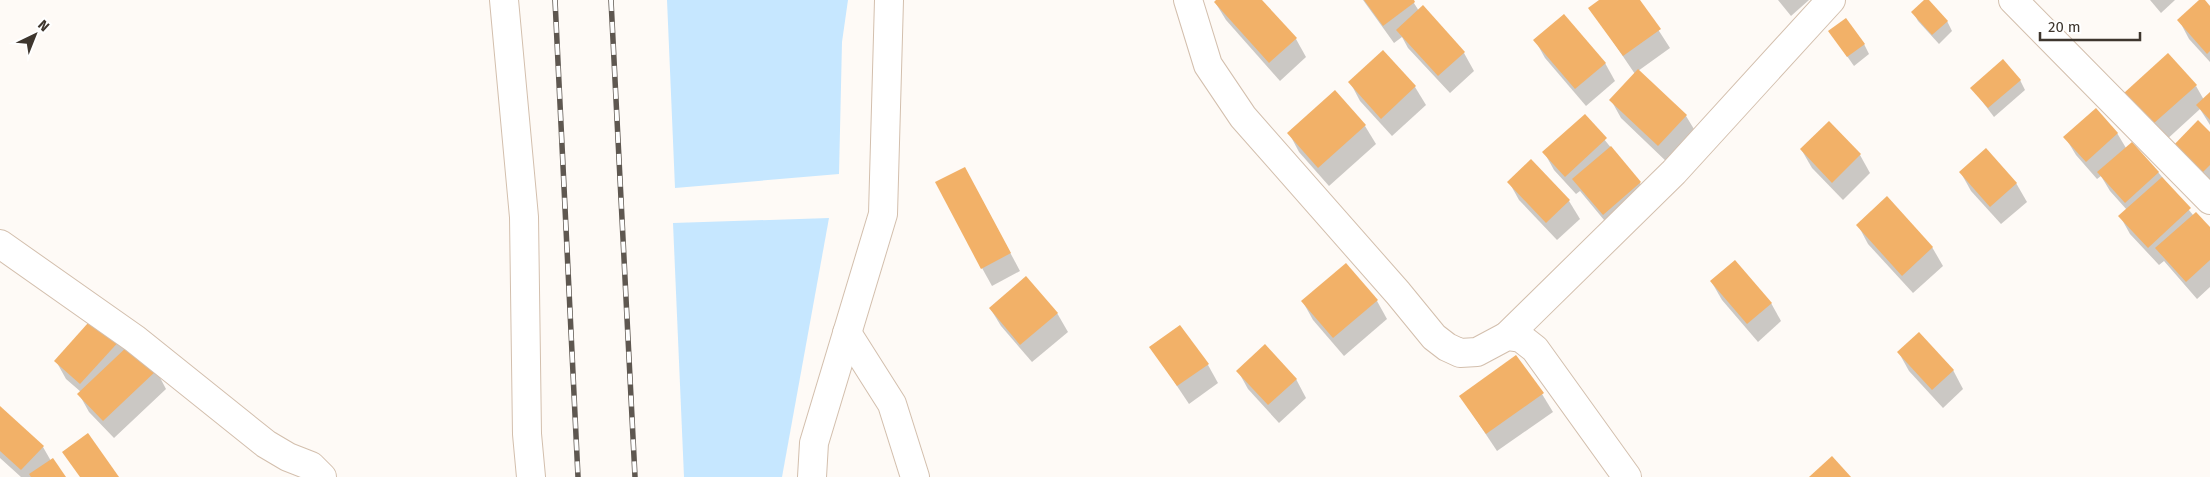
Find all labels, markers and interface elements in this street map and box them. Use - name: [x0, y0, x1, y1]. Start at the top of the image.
- north arrow: [10, 10, 60, 60]
- scale bar: [2040, 10, 2140, 42]
- text: N: [34, 16, 53, 35]
- text: 20 m: [2048, 18, 2081, 36]

